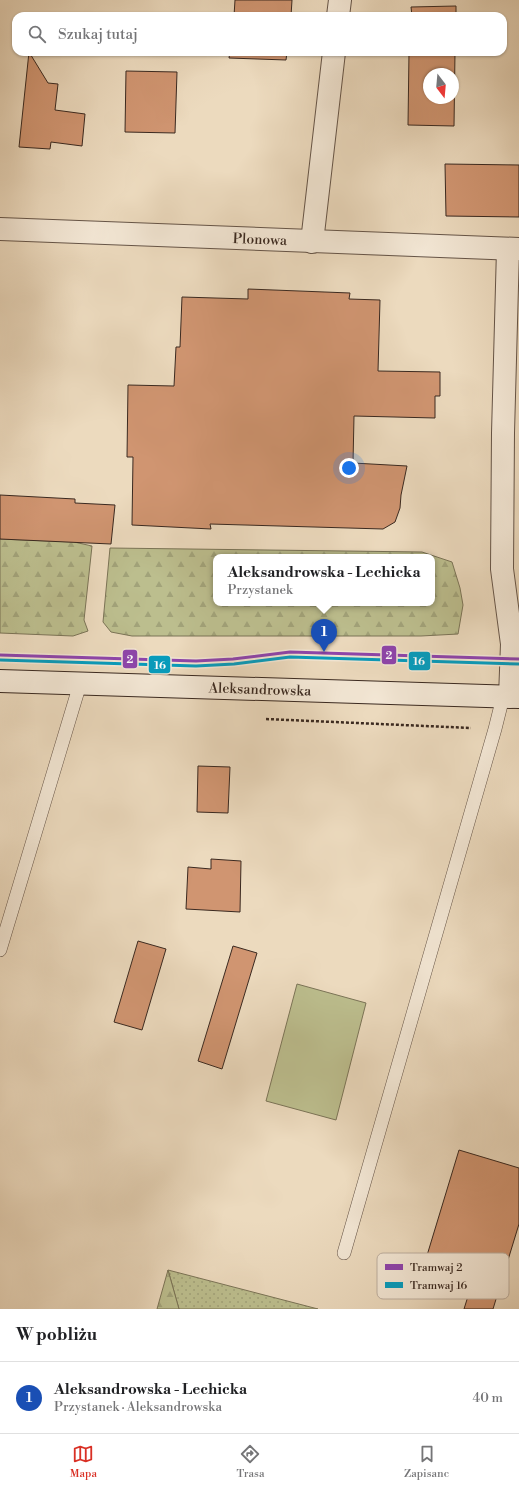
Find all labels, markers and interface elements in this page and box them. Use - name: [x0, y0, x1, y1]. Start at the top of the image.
- search box: [12, 12, 507, 56]
- icon: search: [26, 23, 48, 45]
- text: Szukaj tutaj: [58, 25, 138, 44]
- north arrow: [423, 68, 459, 104]
- street label: Plonowa: [232, 230, 288, 250]
- your location: [339, 458, 359, 478]
- popup: [213, 554, 435, 606]
- text: Aleksandrowska - Lechicka: [227, 563, 421, 582]
- text: Przystanek: [227, 582, 293, 598]
- pin: 1: [311, 619, 337, 652]
- line badge: 2: [381, 645, 397, 665]
- line badge: 2: [122, 649, 138, 669]
- text: 2: [386, 649, 393, 663]
- line badge: 16: [408, 651, 431, 671]
- text: 2: [127, 653, 134, 667]
- line badge: 16: [148, 655, 171, 674]
- text: 16: [413, 655, 425, 669]
- text: 16: [154, 659, 166, 673]
- street label: Aleksandrowska: [207, 679, 312, 701]
- legend: [377, 1253, 509, 1299]
- text: Tramwaj 2: [410, 1261, 462, 1275]
- text: Tramwaj 16: [410, 1279, 467, 1293]
- text: W pobliżu: [16, 1324, 97, 1346]
- text: Aleksandrowska - Lechicka: [54, 1380, 247, 1399]
- text: 1: [26, 1390, 32, 1406]
- text: 40 m: [473, 1390, 503, 1406]
- text: Przystanek · Aleksandrowska: [54, 1399, 222, 1415]
- tab: Mapa: [70, 1443, 97, 1481]
- tab: Trasa: [237, 1443, 264, 1481]
- tab: Zapisane: [404, 1443, 449, 1481]

